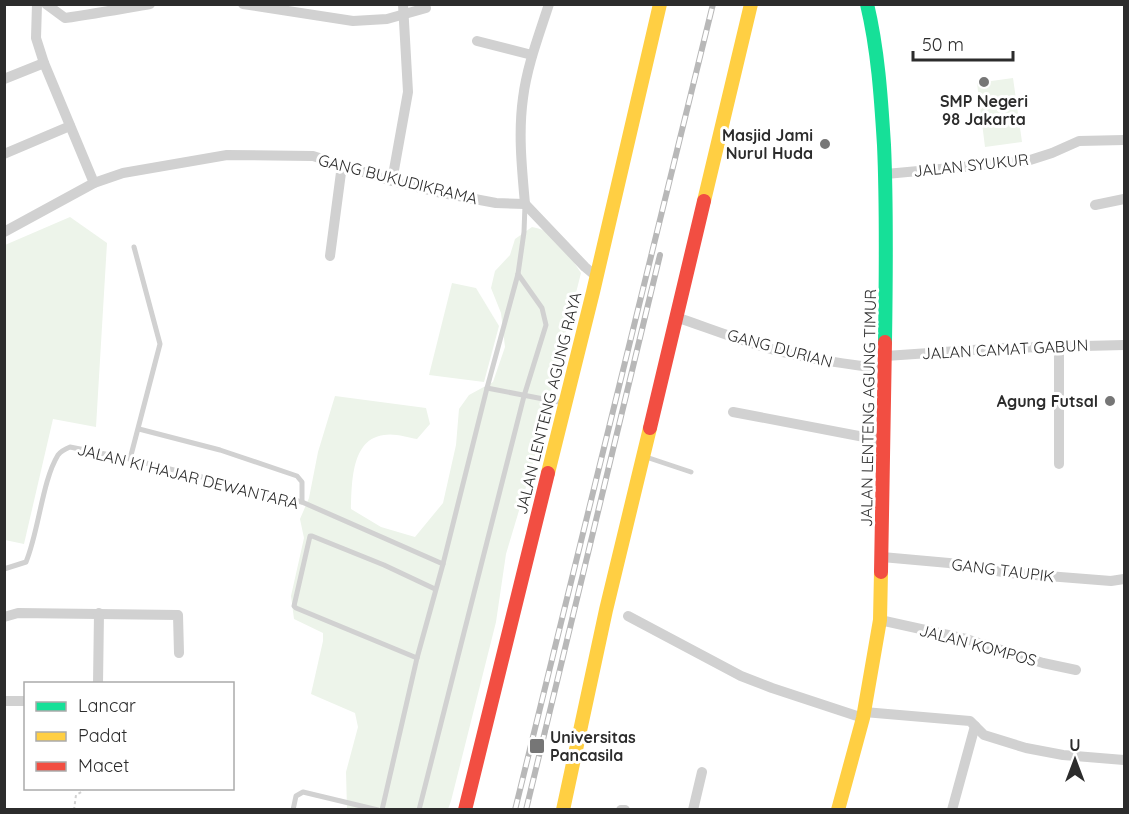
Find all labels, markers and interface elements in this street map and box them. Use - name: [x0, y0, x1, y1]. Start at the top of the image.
- scale bar: [913, 24, 1014, 62]
- text: 50 m: [922, 33, 964, 56]
- marker: SMP Negeri 98 Jakarta: [977, 75, 991, 89]
- place label: SMP Negeri 98 Jakarta: [940, 91, 1028, 129]
- place label: Masjid Jami Nurul Huda: [722, 125, 813, 163]
- marker: Masjid Jami Nurul Huda: [818, 137, 832, 151]
- street label: JALAN SYUKUR: [912, 149, 1030, 181]
- street label: GANG BUKUDIKRAMA: [316, 150, 480, 208]
- street label: JALAN LENTENG AGUNG TIMUR: [856, 289, 880, 527]
- street label: JALAN LENTENG AGUNG RAYA: [511, 290, 585, 516]
- street label: GANG DURIAN: [725, 324, 835, 372]
- street label: JALAN CAMAT GABUN: [921, 335, 1089, 363]
- place label: Agung Futsal: [997, 391, 1098, 411]
- marker: Agung Futsal: [1103, 394, 1117, 408]
- street label: JALAN KI HAJAR DEWANTARA: [75, 439, 301, 513]
- street label: GANG TAUPIK: [950, 554, 1056, 586]
- street label: JALAN KOMPOS: [917, 620, 1039, 670]
- legend: [24, 682, 234, 790]
- text: Lancar: [78, 694, 136, 717]
- text: Padat: [78, 724, 127, 747]
- place label: Universitas Pancasila: [550, 727, 636, 765]
- north arrow: [1045, 730, 1105, 790]
- text: U: [1069, 735, 1081, 755]
- marker: Universitas Pancasila: [528, 737, 546, 755]
- text: Macet: [78, 754, 129, 777]

